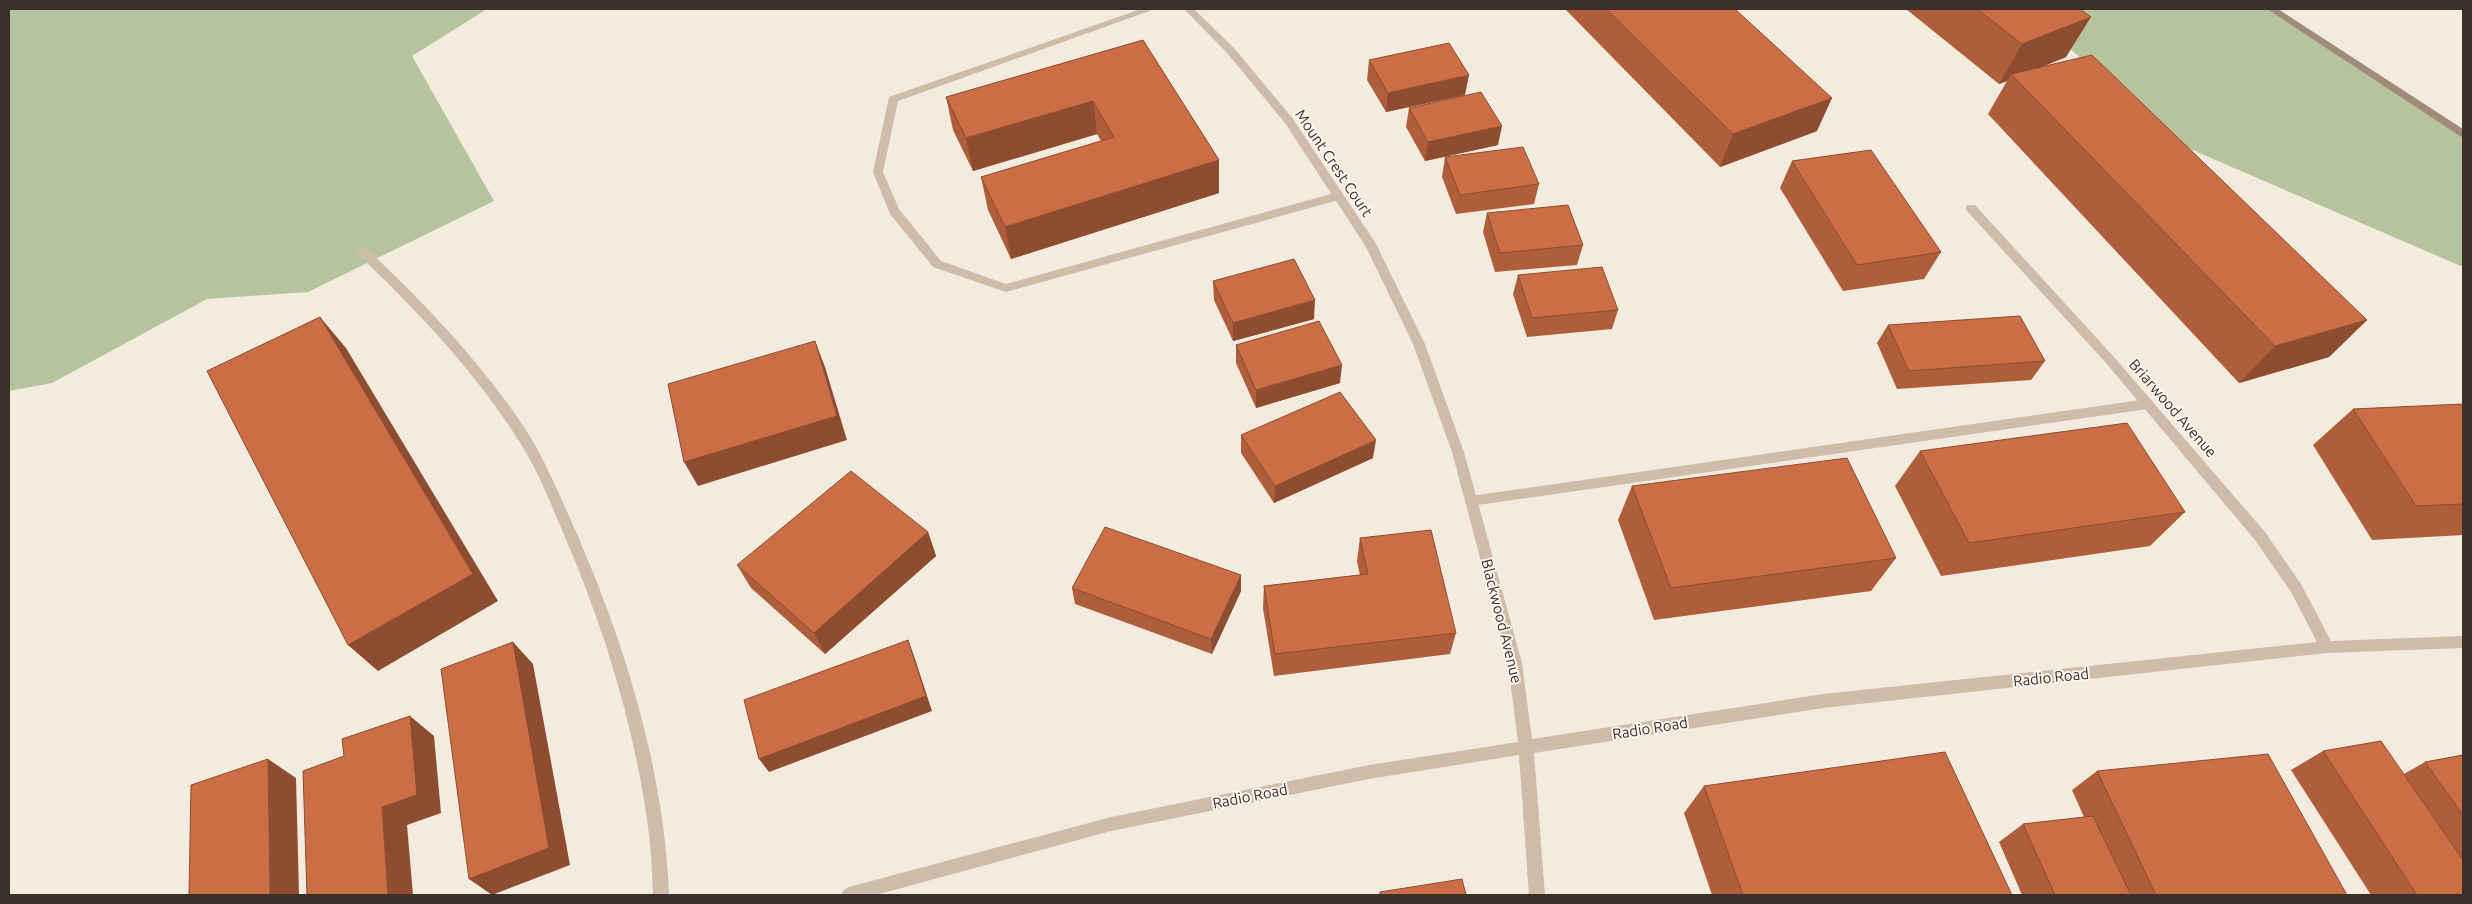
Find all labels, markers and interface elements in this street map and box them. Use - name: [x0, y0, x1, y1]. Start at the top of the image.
- street label: Mount Crest Court: [1292, 106, 1376, 220]
- street label: Briarwood Avenue: [2126, 355, 2220, 461]
- street label: Blackwood Avenue: [1478, 557, 1526, 685]
- street label: Radio Road: [2012, 665, 2090, 689]
- street label: Radio Road: [1611, 714, 1689, 742]
- street label: Radio Road: [1211, 780, 1289, 812]

